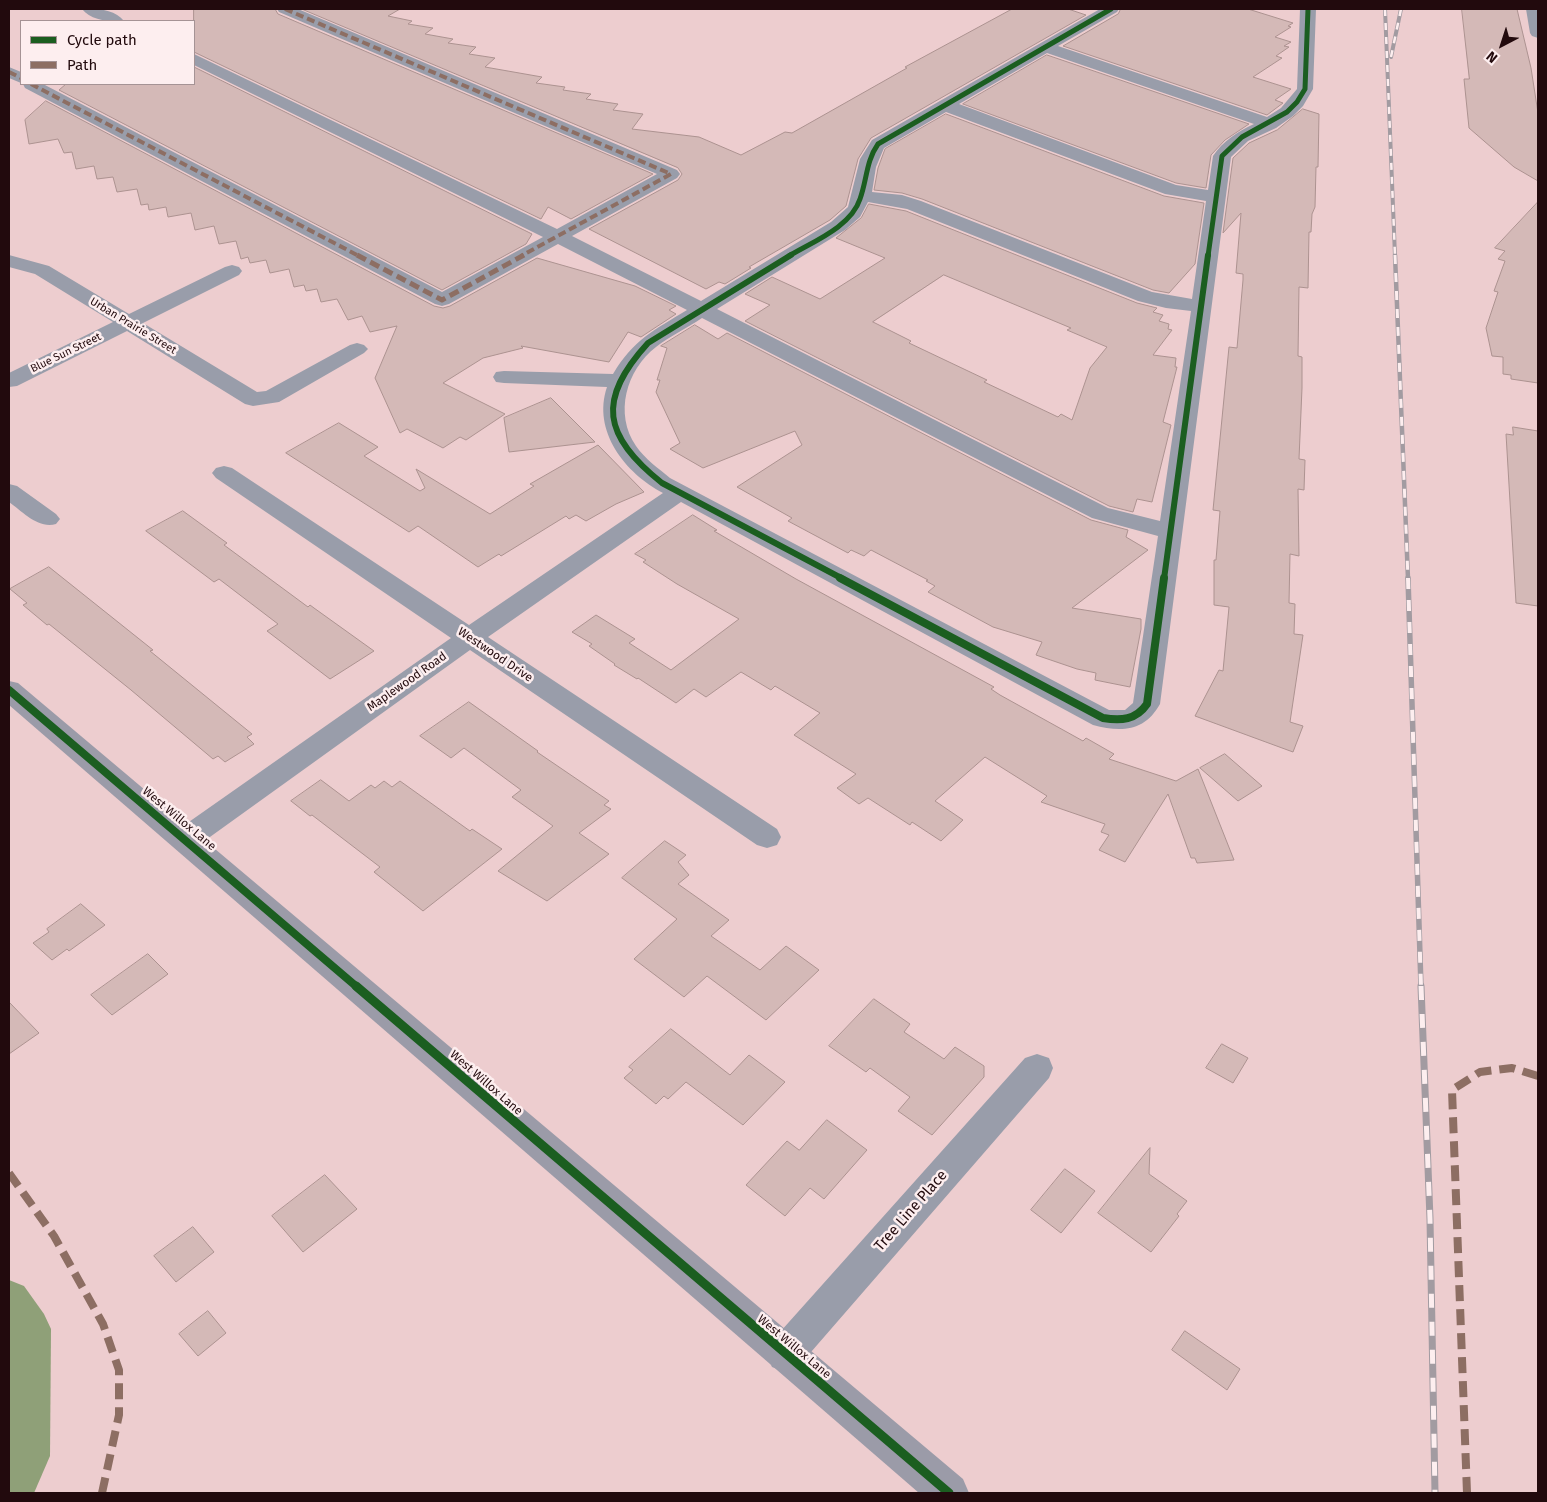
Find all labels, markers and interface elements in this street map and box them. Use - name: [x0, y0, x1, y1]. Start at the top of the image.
- legend: [20, 20, 195, 85]
- north arrow: [1477, 20, 1527, 70]
- text: Cycle path: [67, 31, 137, 49]
- text: N: [1483, 47, 1501, 66]
- text: Path: [67, 56, 97, 74]
- street label: Urban Prairie Street: [87, 295, 179, 357]
- street label: Blue Sun Street: [29, 330, 103, 376]
- street label: Westwood Drive: [455, 625, 535, 685]
- street label: Maplewood Road: [365, 649, 449, 715]
- street label: West Willox Lane: [139, 784, 219, 854]
- street label: West Willox Lane: [447, 1048, 525, 1118]
- street label: Tree Line Place: [871, 1167, 951, 1255]
- street label: West Willox Lane: [754, 1312, 834, 1382]

